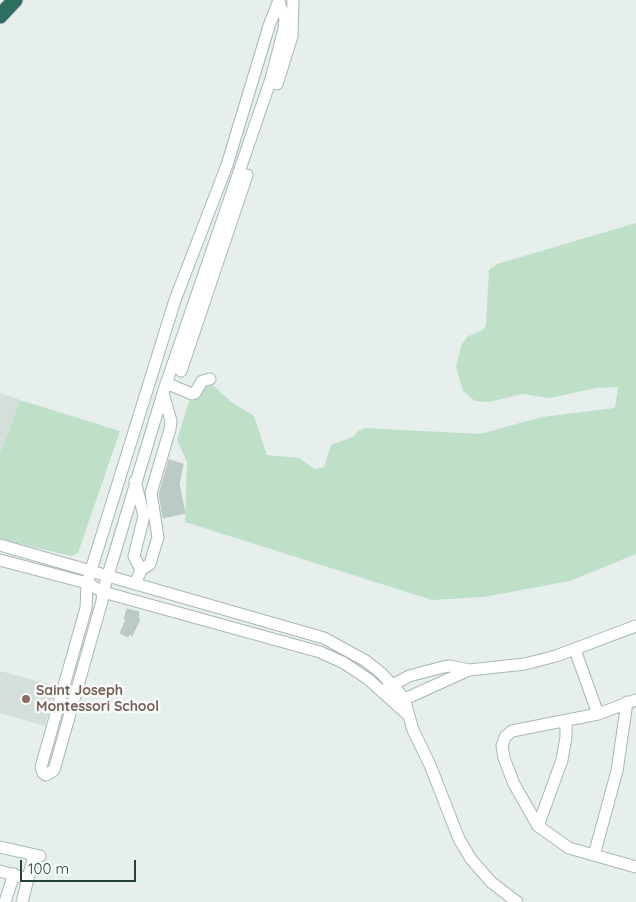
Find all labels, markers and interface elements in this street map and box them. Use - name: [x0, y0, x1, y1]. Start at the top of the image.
- place label: Saint Joseph Montessori School: [36, 683, 159, 716]
- marker: Saint Joseph Montessori School: [20, 693, 32, 705]
- scale bar: [22, 850, 139, 882]
- text: 100 m: [28, 859, 69, 878]

